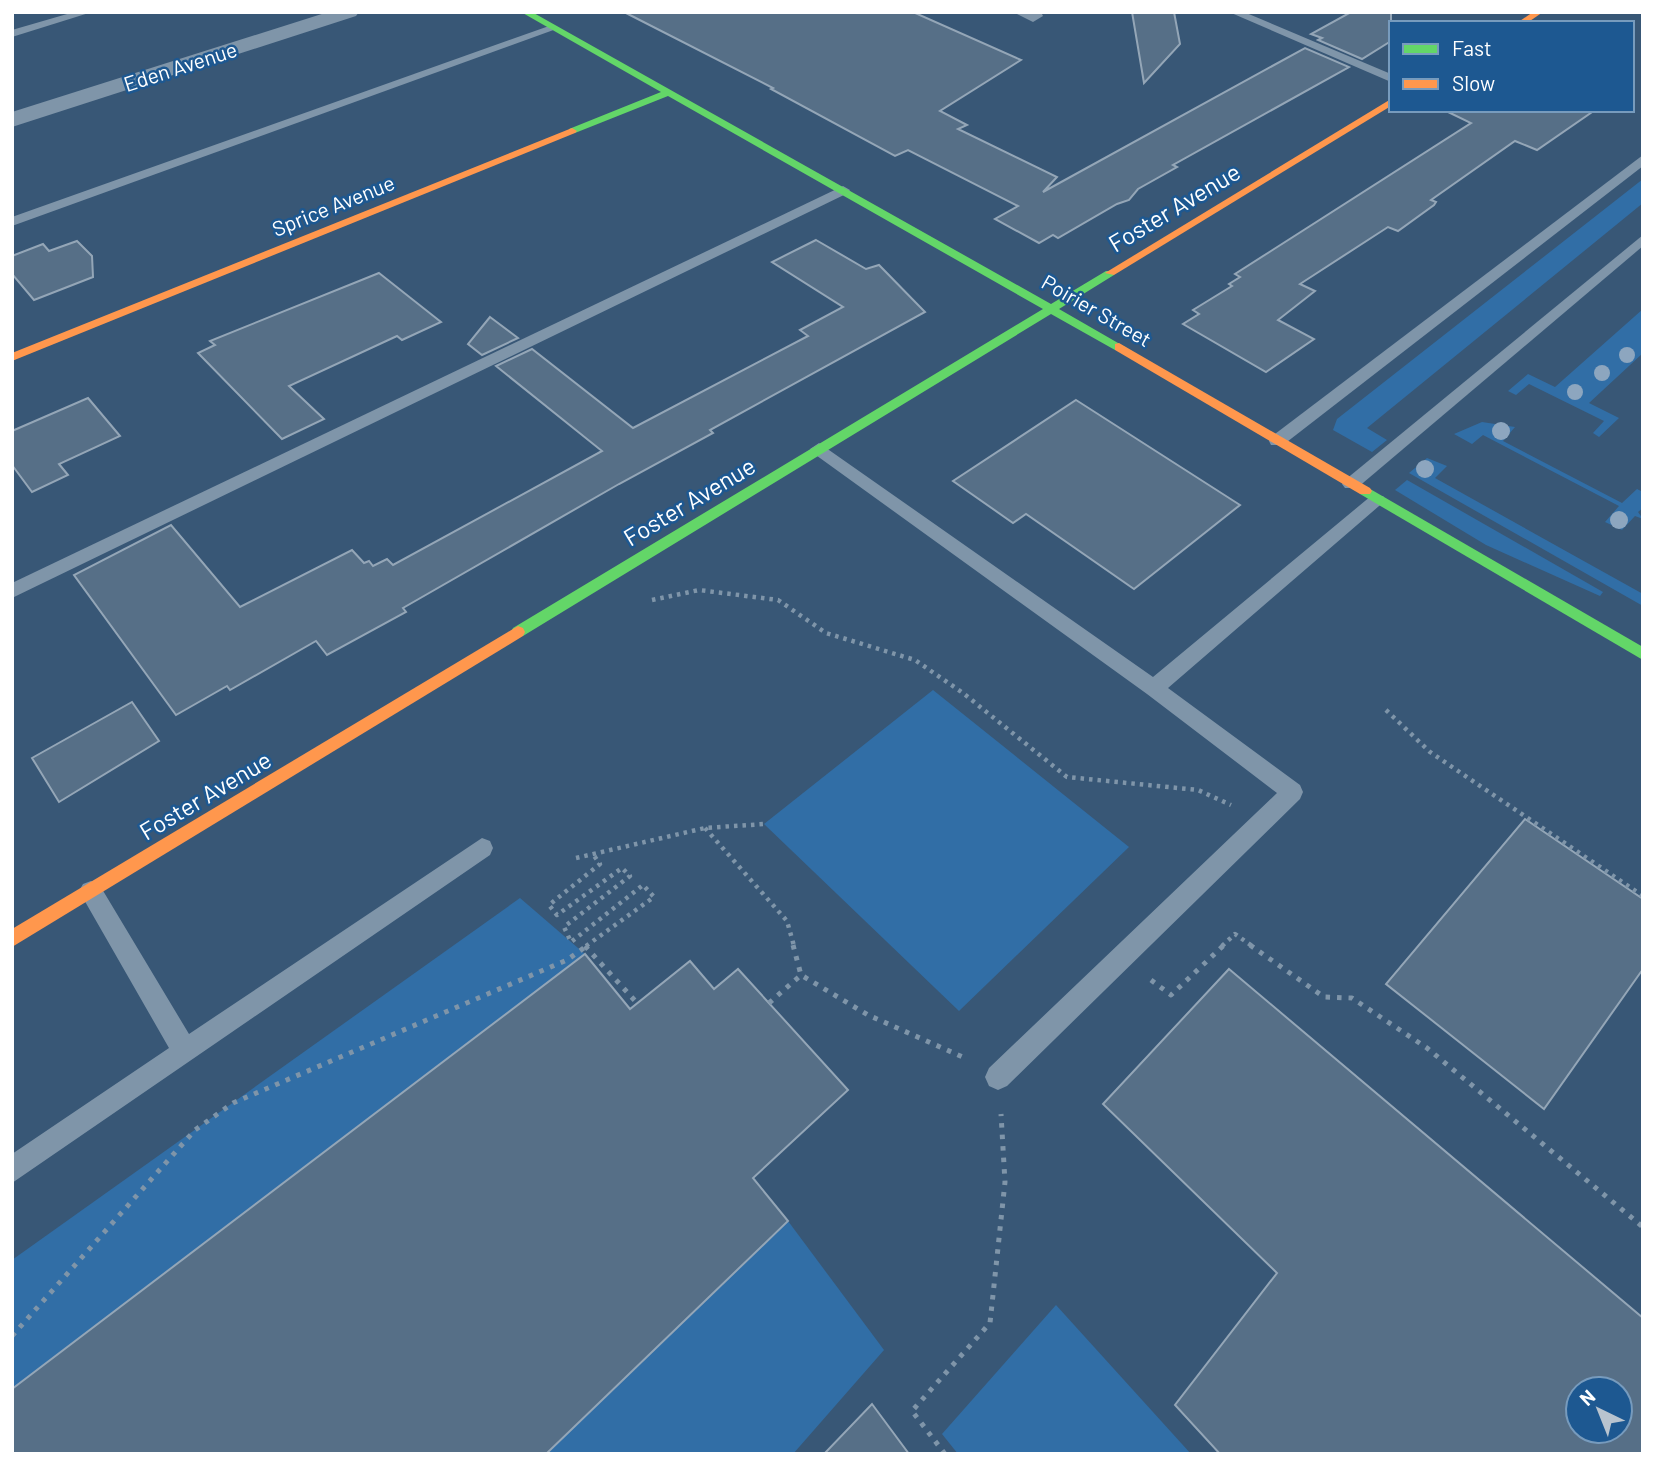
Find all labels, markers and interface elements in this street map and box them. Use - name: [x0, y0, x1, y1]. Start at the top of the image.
- legend: [1389, 21, 1634, 112]
- text: Fast: [1452, 35, 1492, 60]
- street label: Eden Avenue: [120, 36, 240, 96]
- text: Slow: [1452, 70, 1495, 95]
- street label: Foster Avenue: [1103, 156, 1245, 258]
- street label: Sprice Avenue: [268, 169, 398, 241]
- street label: Poirier Street: [1038, 269, 1156, 351]
- street label: Foster Avenue: [618, 450, 760, 552]
- street label: Foster Avenue: [134, 744, 276, 846]
- north arrow: [1564, 1375, 1634, 1445]
- text: N: [1575, 1384, 1600, 1410]

